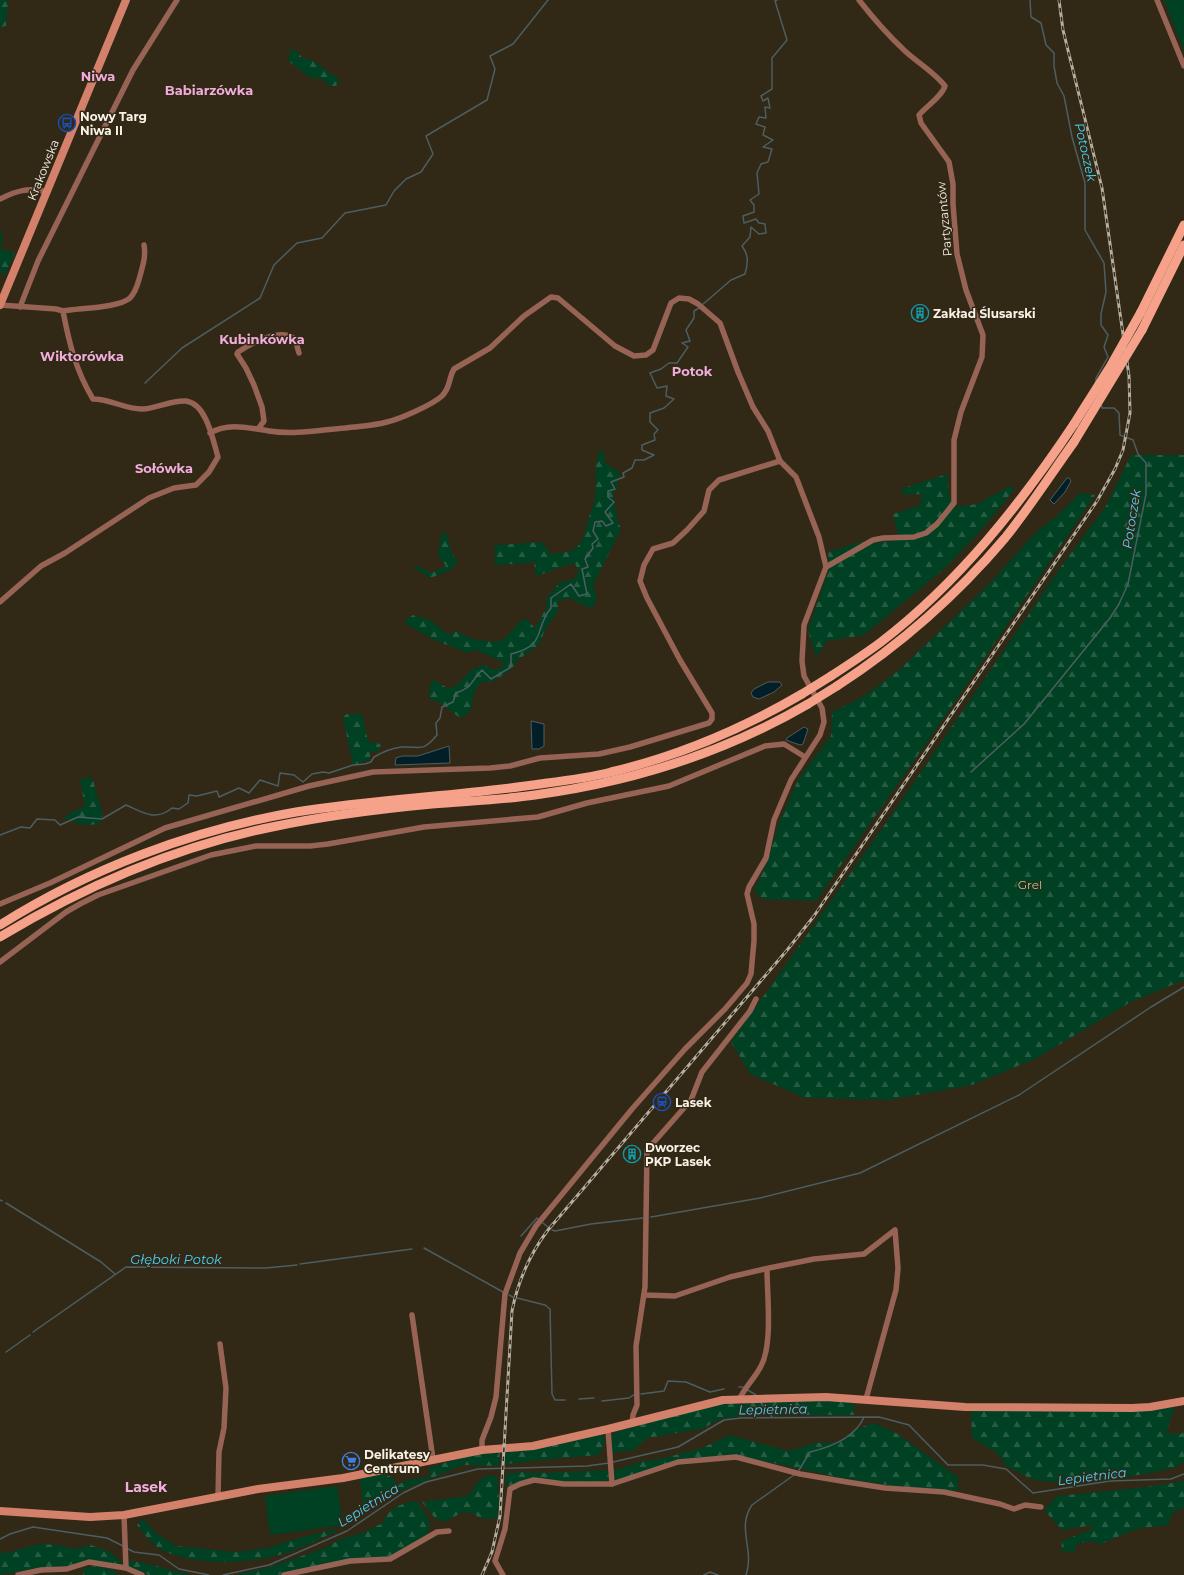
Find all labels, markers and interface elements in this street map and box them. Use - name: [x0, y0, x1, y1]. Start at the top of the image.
- district label: Niwa: [81, 68, 115, 84]
- district label: Babiarzówka: [165, 82, 253, 98]
- place label: Nowy Targ Niwa II: [80, 109, 147, 138]
- bus stop icon: Nowy Targ Niwa II: [57, 113, 77, 133]
- water label: Potoczek: [1071, 121, 1101, 184]
- street label: Krakowska: [24, 137, 62, 203]
- street label: Partyzantów: [933, 180, 955, 257]
- building icon: Zakład Ślusarski: [910, 303, 930, 323]
- place label: Zakład Ślusarski: [933, 306, 1036, 321]
- district label: Kubinkówka: [219, 331, 305, 347]
- district label: Wiktorówka: [40, 348, 124, 364]
- district label: Potok: [672, 363, 713, 379]
- district label: Sołówka: [135, 460, 193, 476]
- water label: Potoczek: [1118, 487, 1144, 550]
- park label: Grel: [1018, 877, 1042, 892]
- station icon: Lasek: [652, 1092, 672, 1112]
- place label: Lasek: [675, 1095, 712, 1110]
- place label: Dworzec PKP Lasek: [645, 1140, 711, 1169]
- building icon: Dworzec PKP Lasek: [622, 1144, 642, 1164]
- water label: Głęboki Potok: [130, 1251, 223, 1267]
- water label: Lepietnica: [738, 1400, 808, 1418]
- place label: Delikatesy Centrum: [364, 1447, 431, 1476]
- supermarket icon: Delikatesy Centrum: [341, 1451, 361, 1471]
- water label: Lepietnica: [1057, 1464, 1127, 1488]
- district label: Lasek: [125, 1478, 168, 1496]
- water label: Lepietnica: [334, 1480, 402, 1530]

